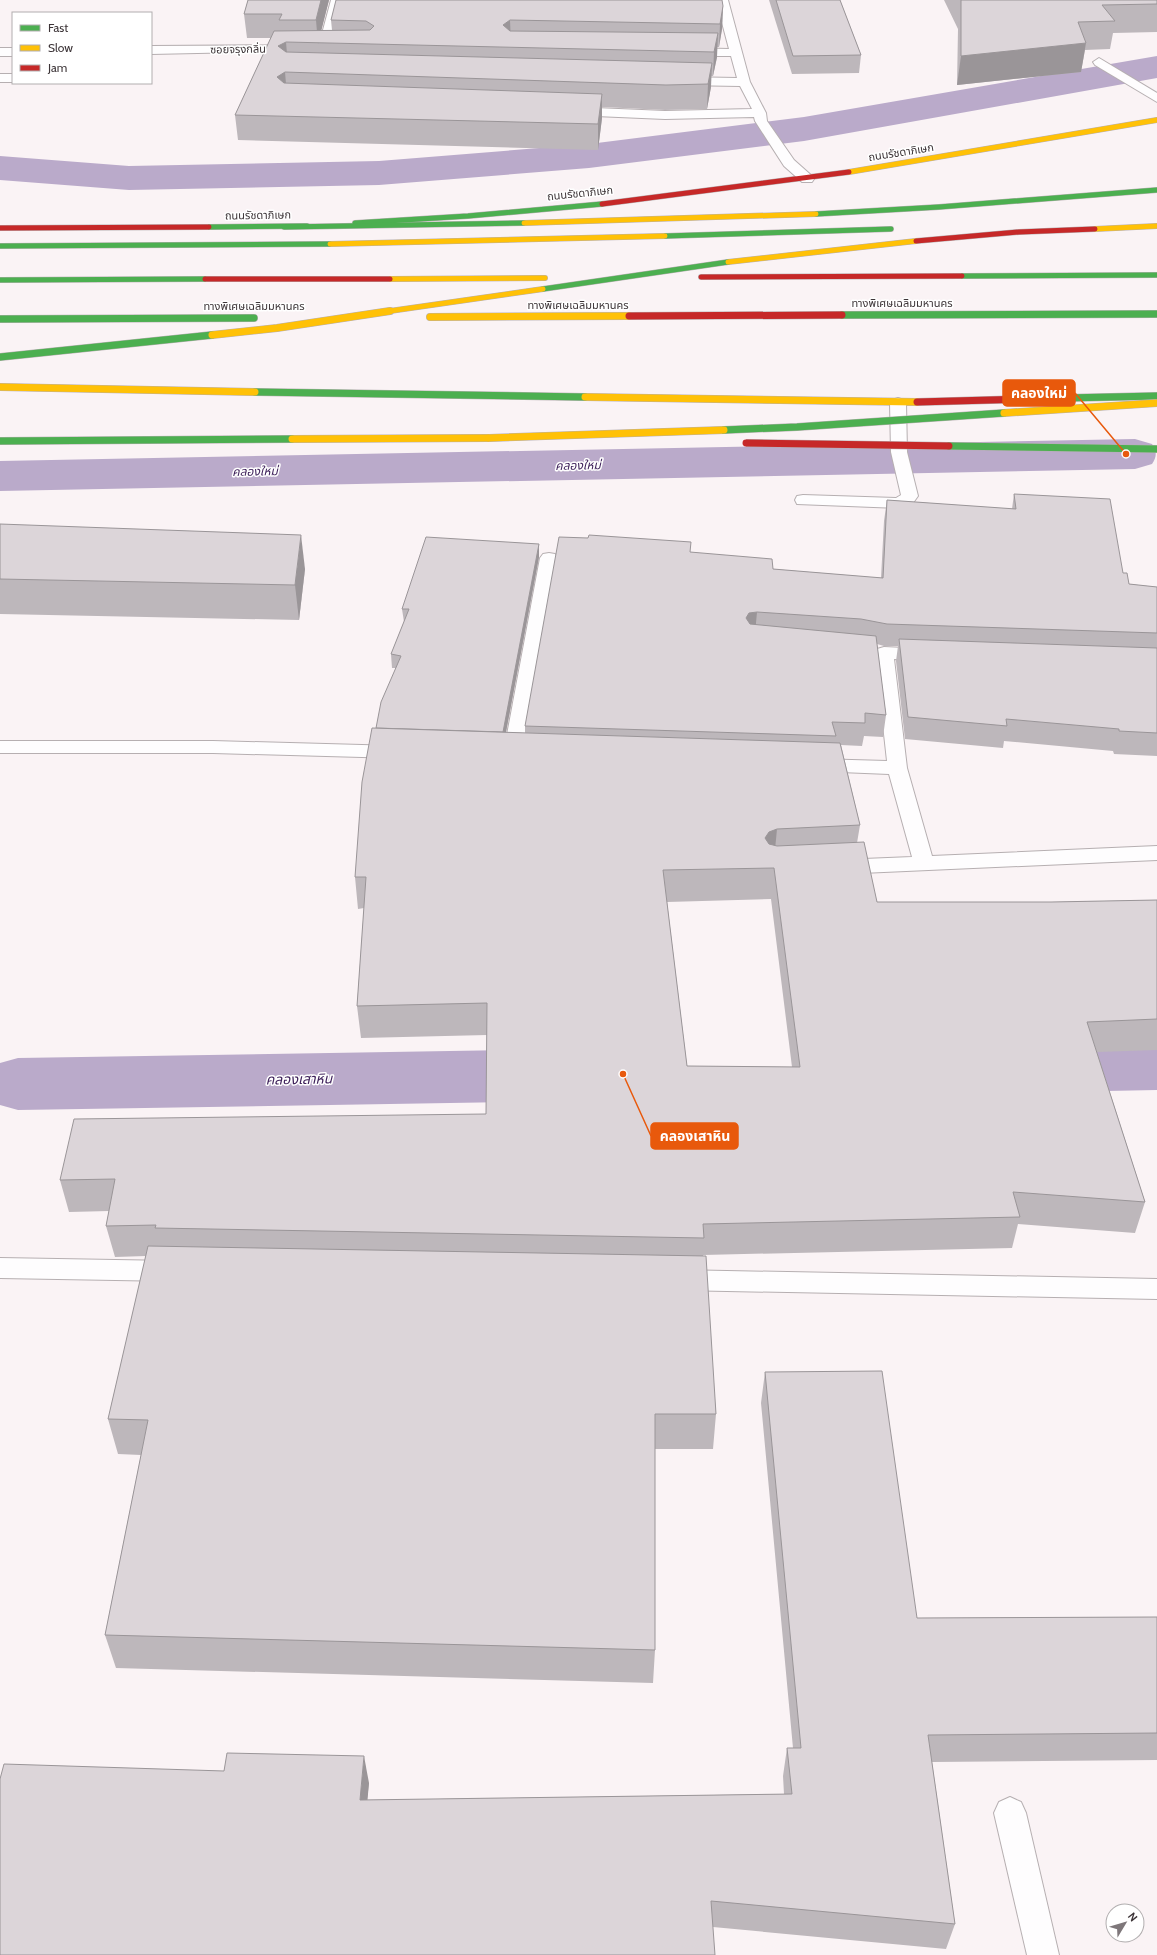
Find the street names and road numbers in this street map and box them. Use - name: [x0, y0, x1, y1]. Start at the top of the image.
- street label: ซอยจรุงกลิ่น: [210, 41, 266, 56]
- street label: ถนนรัชดาภิเษก: [867, 140, 935, 164]
- street label: ถนนรัชดาภิเษก: [546, 183, 614, 203]
- street label: ถนนรัชดาภิเษก: [225, 207, 291, 223]
- street label: ทางพิเศษเฉลิมมหานคร: [851, 296, 953, 310]
- street label: ทางพิเศษเฉลิมมหานคร: [527, 298, 629, 312]
- street label: ทางพิเศษเฉลิมมหานคร: [203, 299, 305, 313]

